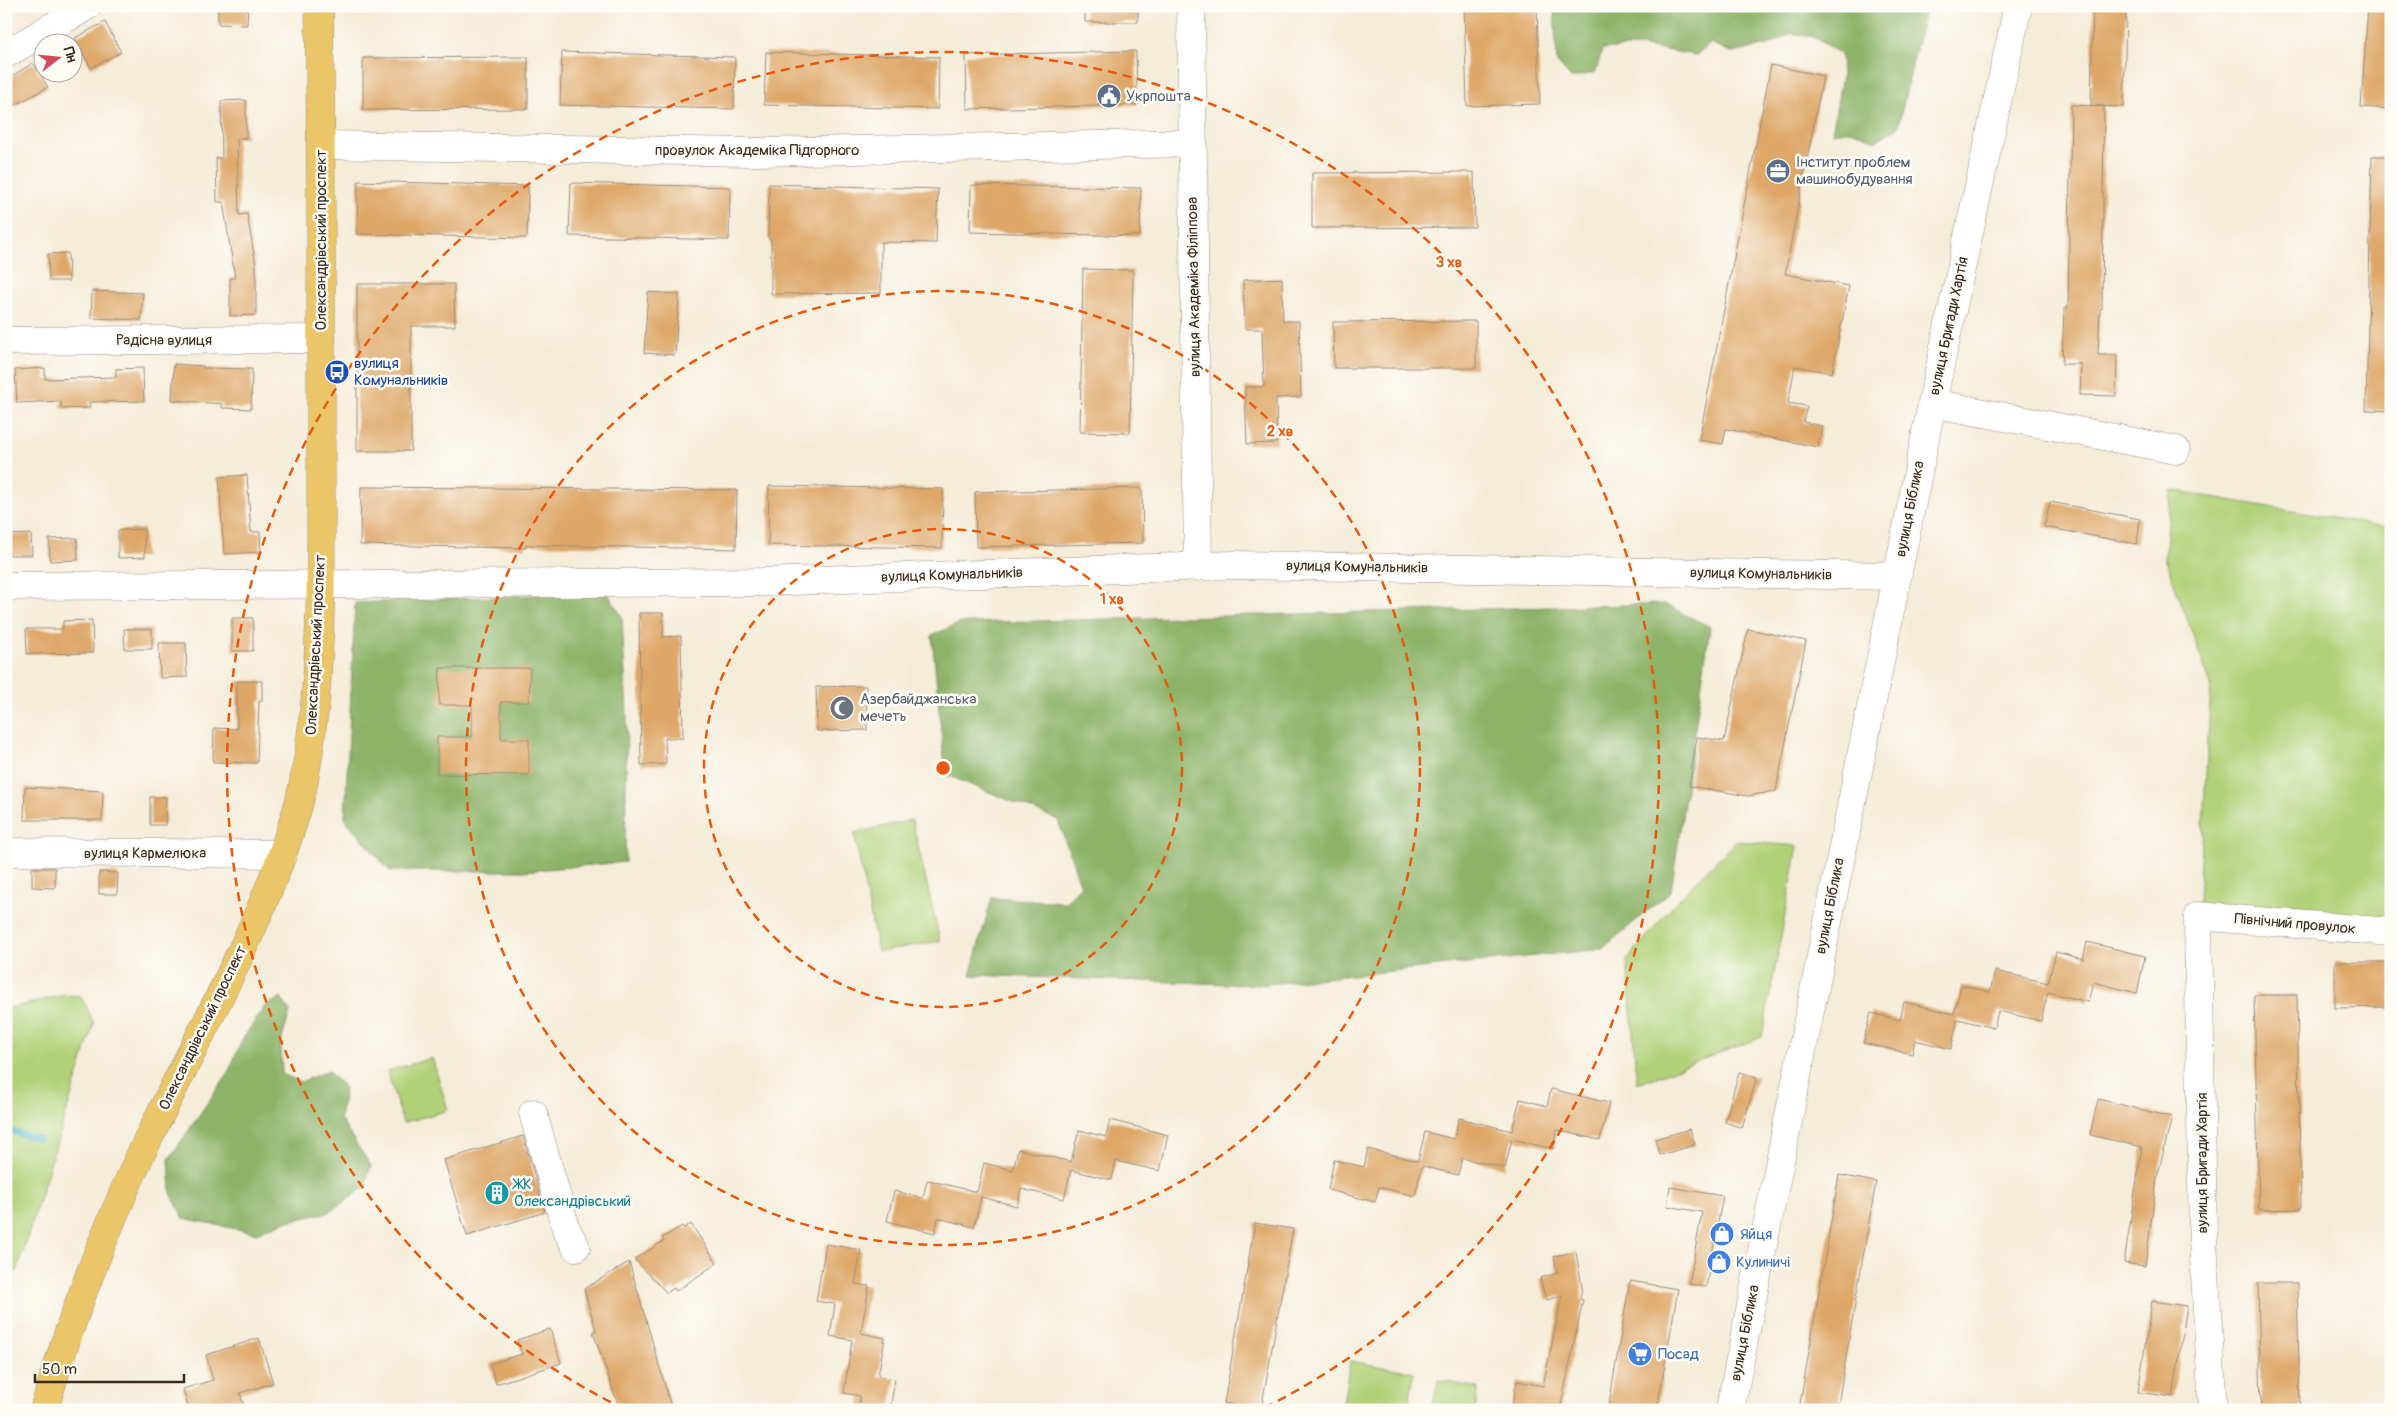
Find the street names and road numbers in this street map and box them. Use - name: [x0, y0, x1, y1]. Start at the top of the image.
- street label: провулок Академіка Підгорного: [655, 141, 859, 160]
- street label: Олександрівський проспект: [312, 149, 331, 330]
- street label: вулиця Академіка Філіппова: [1183, 197, 1205, 377]
- street label: вулиця Бригади Хартія: [1925, 255, 1973, 397]
- street label: Радісна вулиця: [116, 331, 212, 350]
- street label: вулиця Біблика: [1891, 459, 1929, 559]
- street label: Олександрівський проспект: [302, 554, 330, 736]
- street label: вулиця Комунальників: [1286, 556, 1428, 578]
- street label: вулиця Комунальників: [881, 563, 1023, 587]
- street label: вулиця Комунальників: [1690, 563, 1832, 585]
- street label: вулиця Кармелюка: [84, 844, 206, 863]
- street label: вулиця Біблика: [1811, 856, 1849, 956]
- street label: Північний провулок: [2234, 909, 2357, 939]
- street label: Олександрівський проспект: [155, 942, 251, 1113]
- street label: вулиця Бригади Хартія: [2193, 1092, 2212, 1234]
- street label: вулиця Біблика: [1726, 1283, 1764, 1383]

